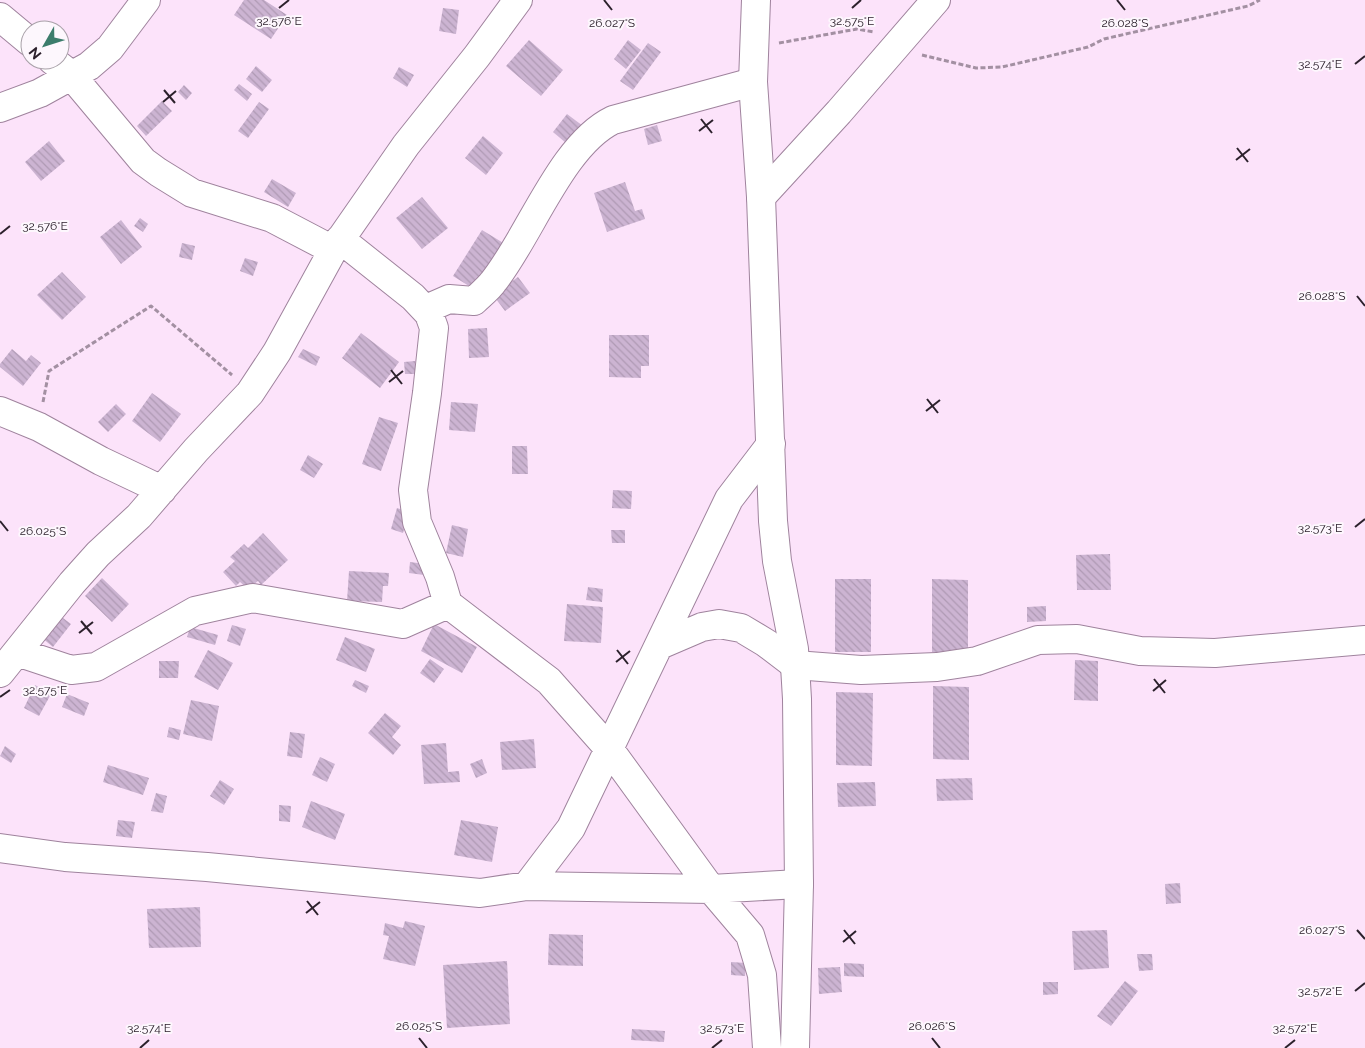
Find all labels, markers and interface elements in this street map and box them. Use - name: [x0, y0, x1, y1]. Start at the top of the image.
- text: 32.576°E: [256, 14, 302, 28]
- text: 32.575°E: [830, 14, 874, 28]
- text: 26.027°S: [589, 16, 635, 30]
- text: 26.028°S: [1102, 16, 1148, 30]
- north arrow: [20, 20, 70, 70]
- text: N: [25, 44, 44, 62]
- text: 32.574°E: [1298, 57, 1342, 71]
- text: 32.576°E: [22, 219, 68, 233]
- text: 26.028°S: [1299, 289, 1345, 303]
- text: 32.573°E: [1298, 521, 1342, 535]
- text: 26.025°S: [20, 524, 66, 538]
- text: 32.575°E: [23, 683, 67, 697]
- text: 26.027°S: [1299, 923, 1345, 937]
- text: 32.572°E: [1298, 984, 1342, 998]
- text: 26.025°S: [396, 1019, 442, 1033]
- text: 26.026°S: [908, 1019, 956, 1033]
- text: 32.574°E: [127, 1021, 171, 1035]
- text: 32.573°E: [700, 1021, 744, 1035]
- text: 32.572°E: [1273, 1021, 1317, 1035]

